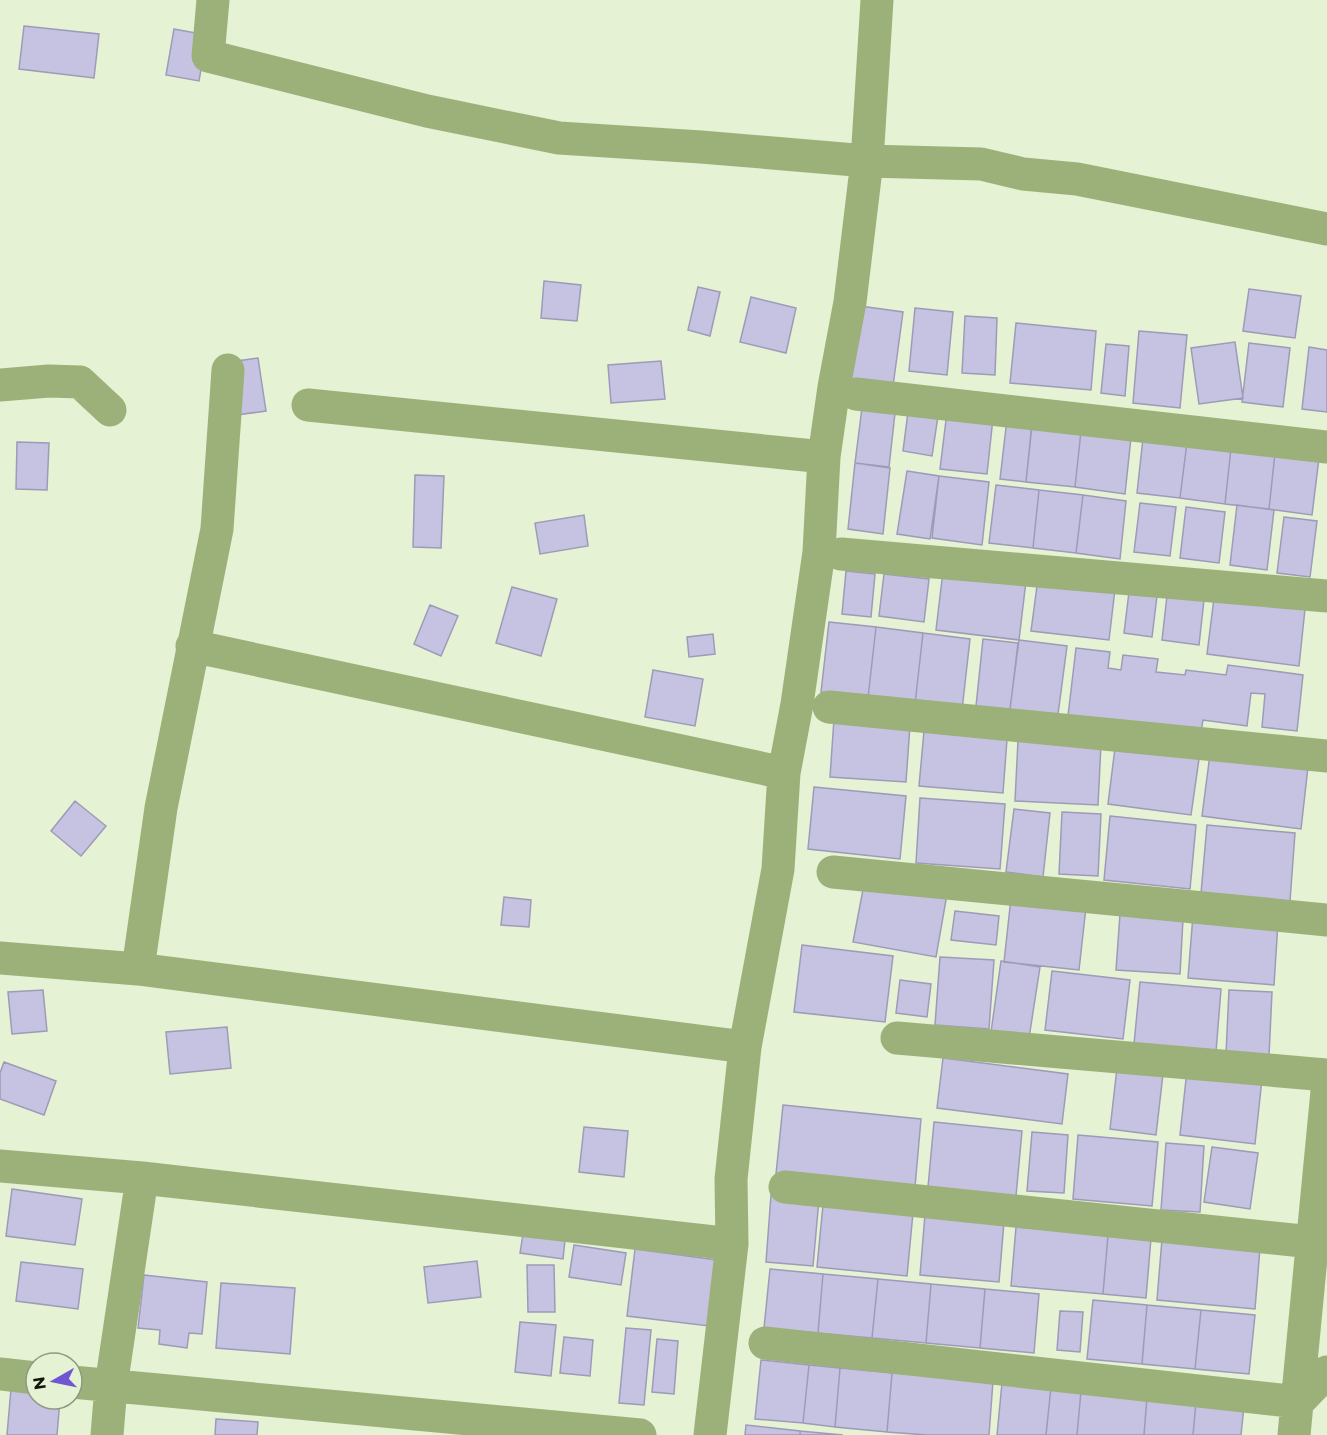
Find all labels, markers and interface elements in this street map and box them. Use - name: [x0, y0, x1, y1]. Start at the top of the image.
- north arrow: [24, 1351, 84, 1411]
- text: N: [29, 1375, 50, 1391]

